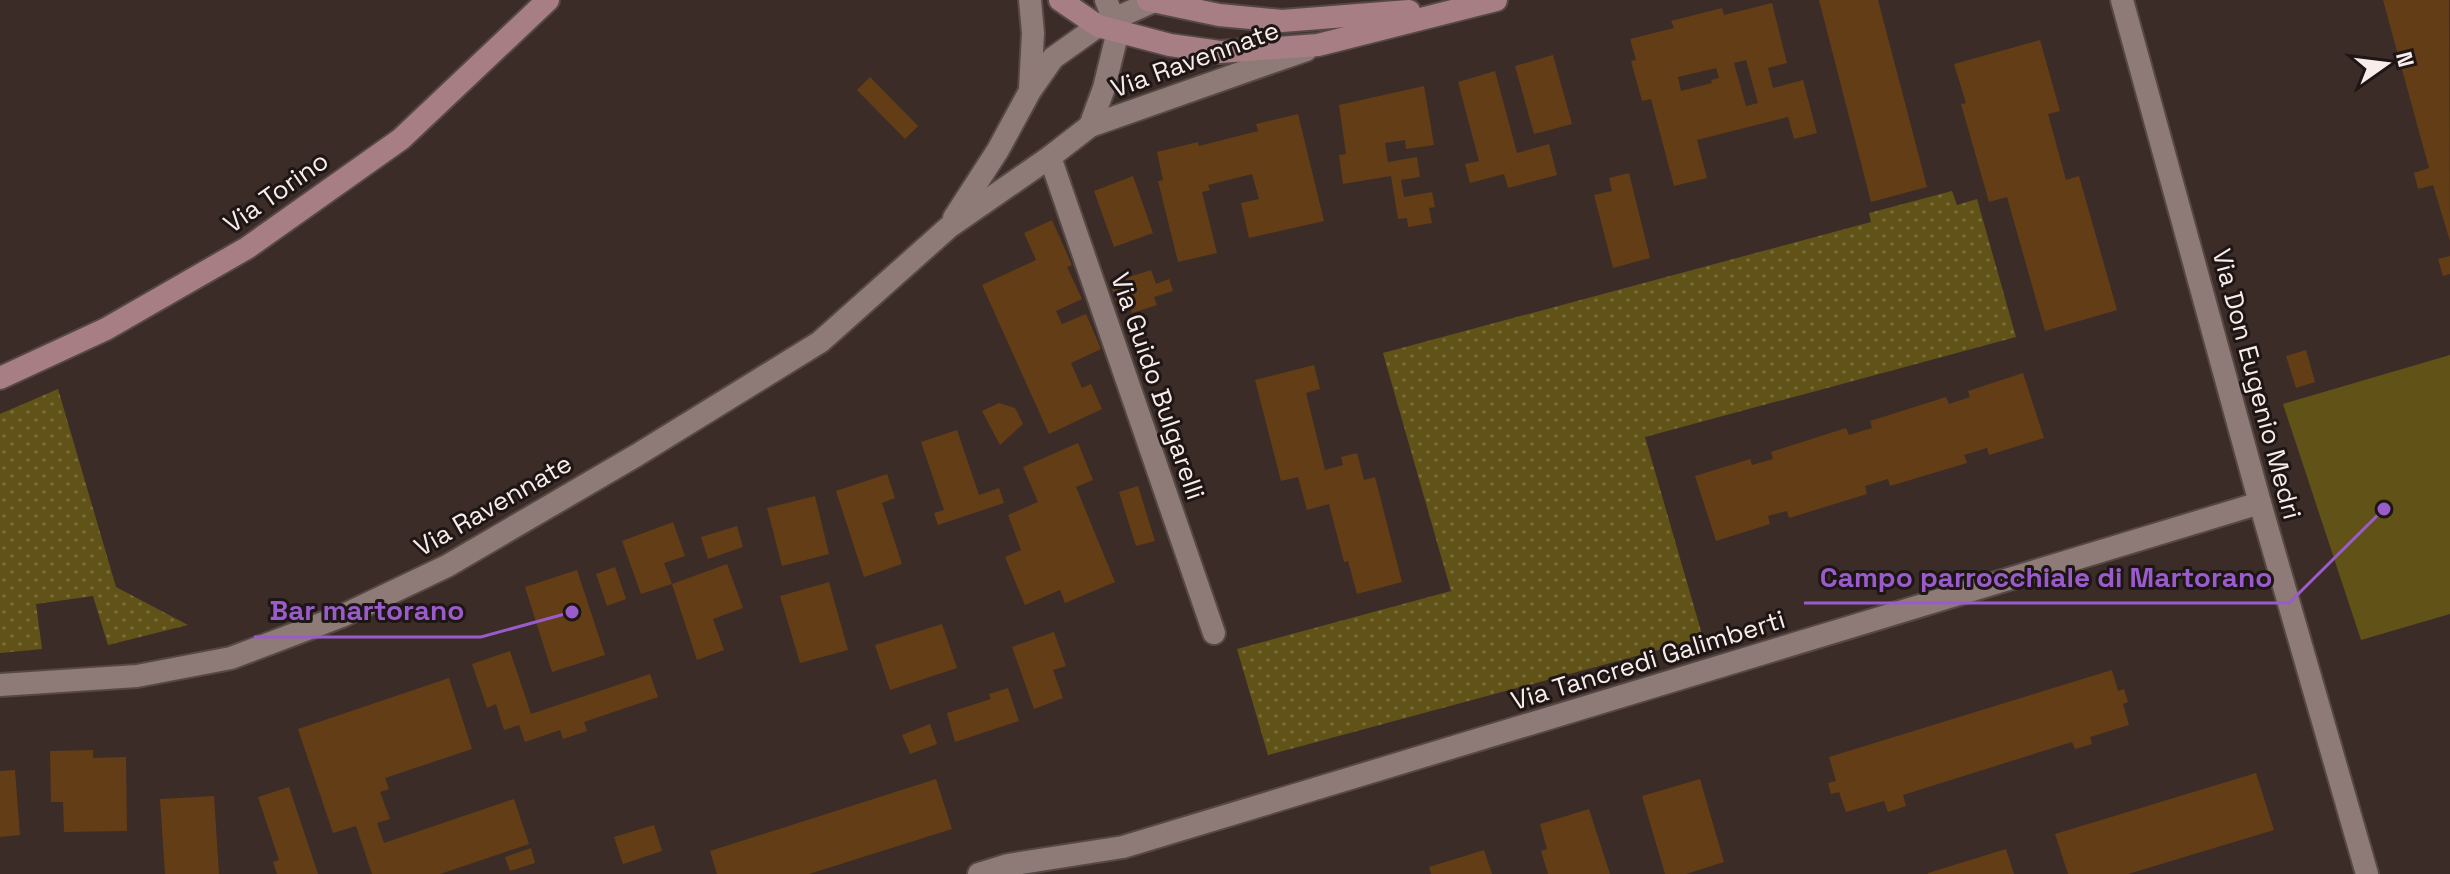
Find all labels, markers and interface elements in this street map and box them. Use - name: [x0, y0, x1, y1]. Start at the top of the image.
- street label: Via Ravennate: [1106, 13, 1284, 105]
- north arrow: [2346, 24, 2426, 104]
- text: N: [2390, 49, 2421, 70]
- street label: Via Torino: [217, 144, 335, 240]
- street label: Via Don Eugenio Medri: [2205, 245, 2309, 523]
- street label: Via Guido Bulgarelli: [1103, 268, 1213, 504]
- street label: Via Ravennate: [408, 446, 578, 564]
- callout: Campo parrocchiale di Martorano: [1804, 551, 2289, 603]
- text: Campo parrocchiale di Martorano: [1820, 559, 2272, 595]
- callout: Bar martorano: [254, 585, 481, 637]
- text: Bar martorano: [270, 592, 464, 628]
- street label: Via Tancredi Galimberti: [1507, 602, 1789, 718]

